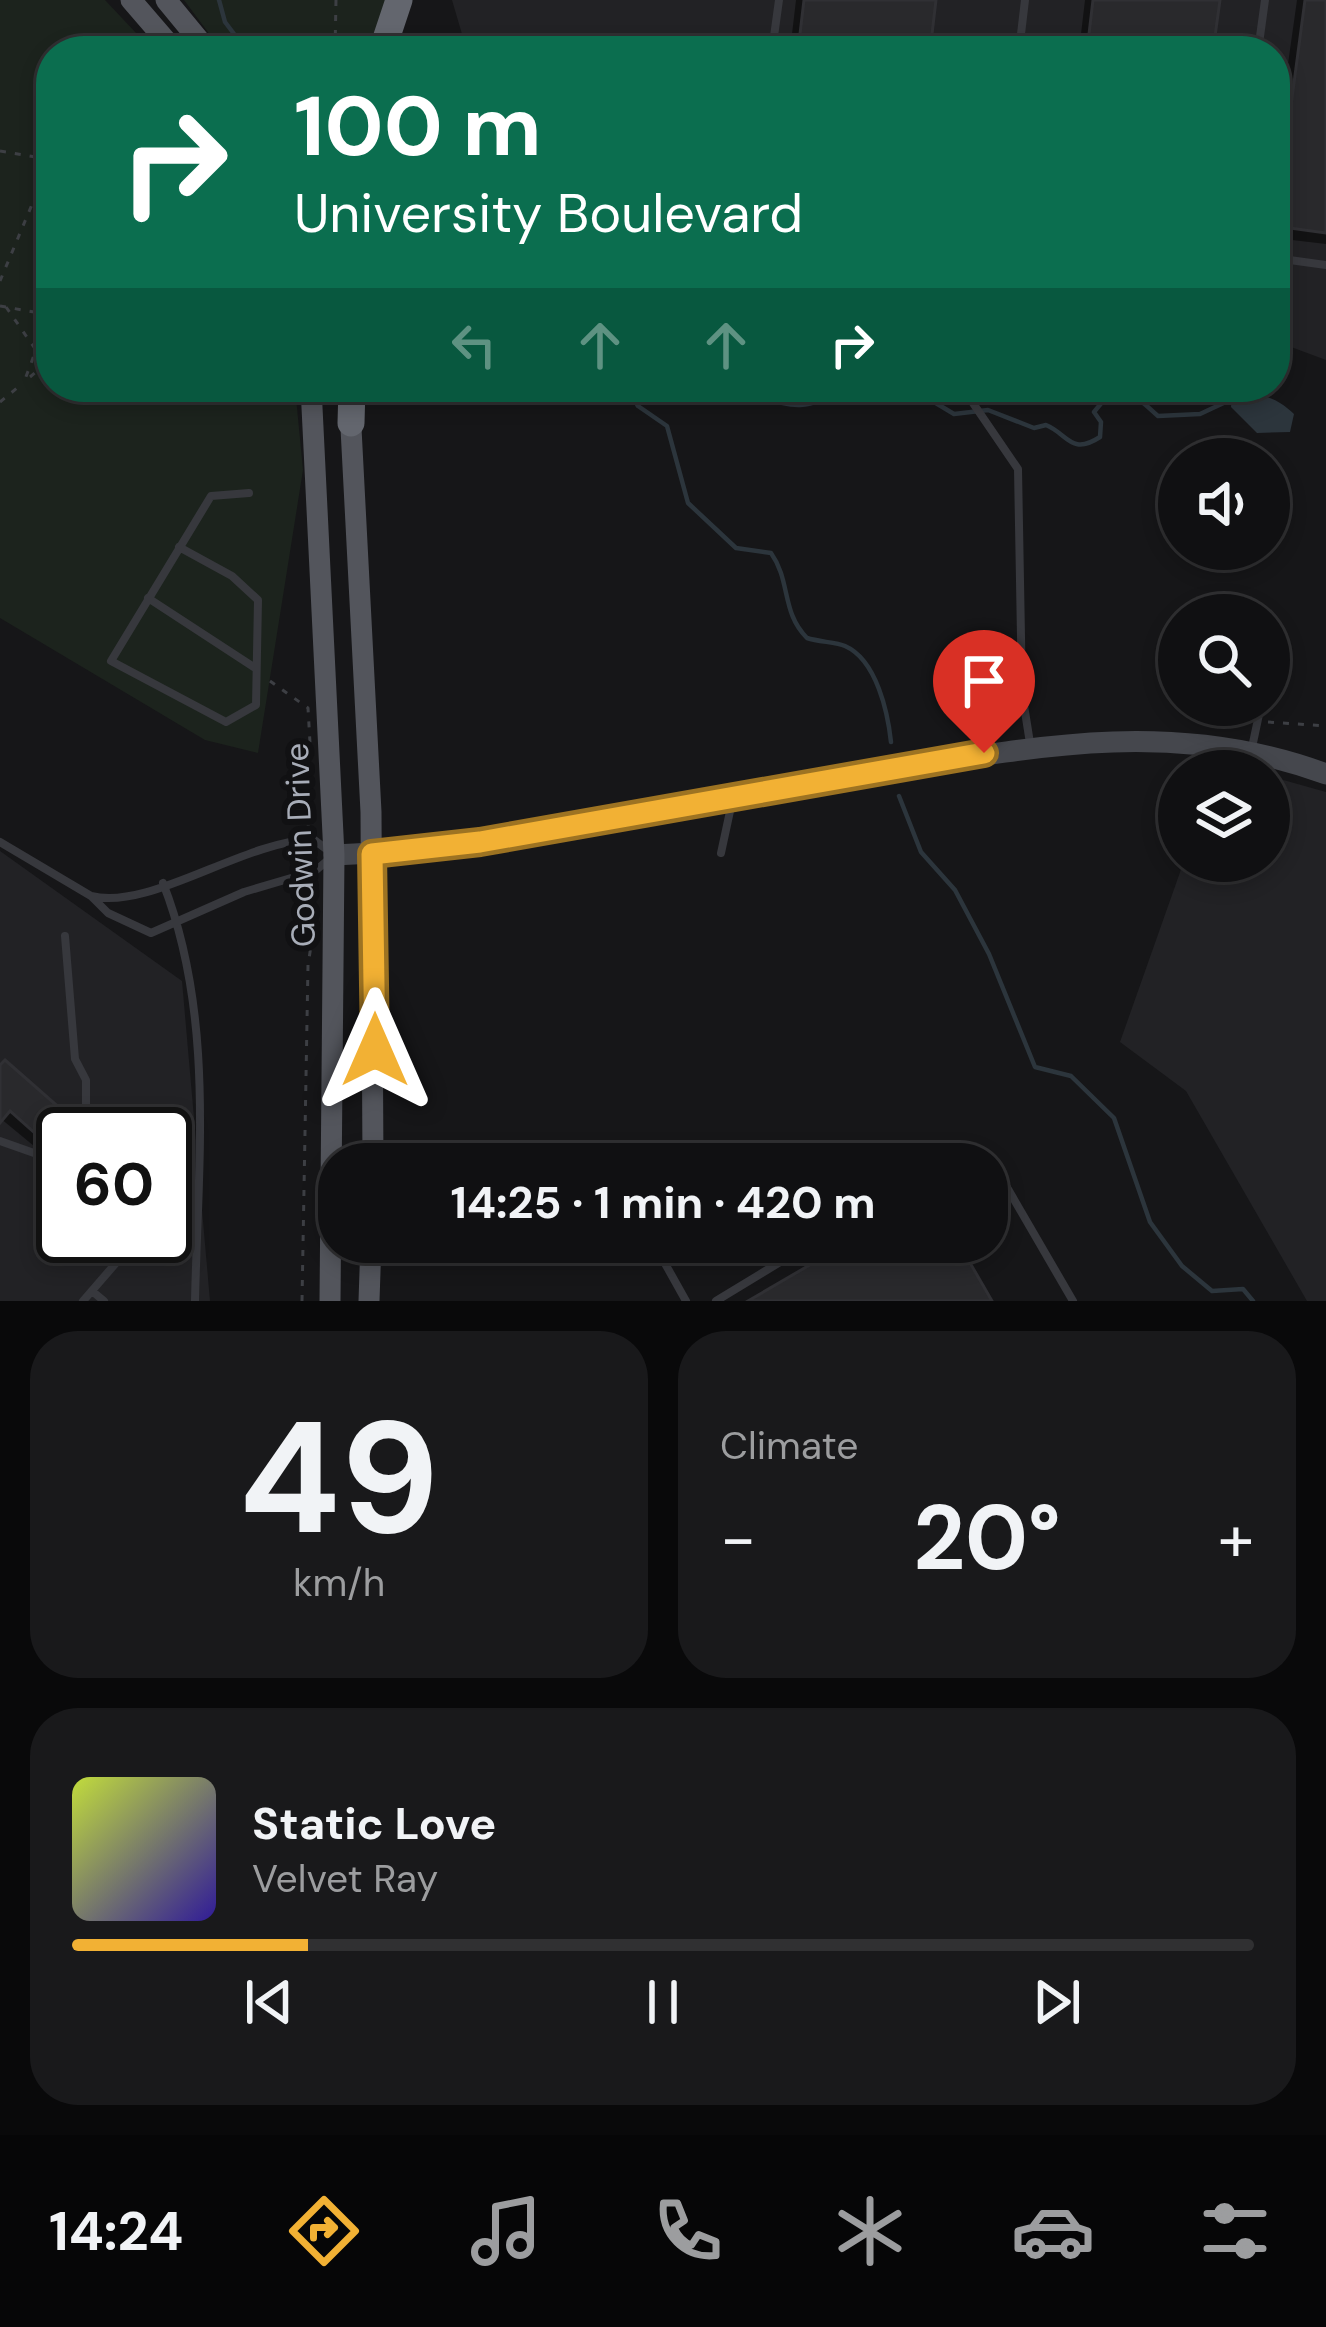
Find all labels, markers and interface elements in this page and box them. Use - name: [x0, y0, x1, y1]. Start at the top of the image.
- text: 100 m: [294, 72, 542, 181]
- icon: right: [96, 84, 252, 240]
- text: University Boulevard: [294, 178, 803, 249]
- icon: left: [441, 312, 507, 378]
- icon: ahead: [567, 312, 633, 378]
- icon: ahead: [693, 312, 759, 378]
- icon: right: [819, 312, 885, 378]
- map controls: [1158, 438, 1290, 882]
- button: sound: [1158, 438, 1290, 570]
- button: search: [1158, 594, 1290, 726]
- pin: [933, 630, 1035, 753]
- icon: arrive: [951, 648, 1017, 714]
- street label: Godwin Drive: [275, 742, 325, 948]
- button: layers: [1158, 750, 1290, 882]
- position arrow: [312, 987, 438, 1113]
- speed limit sign: 60: [36, 1107, 192, 1263]
- text: 14:25 · 1 min · 420 m: [450, 1173, 876, 1232]
- text: 49: [239, 1377, 439, 1580]
- text: Climate: [720, 1420, 858, 1471]
- text: 20°: [913, 1480, 1061, 1597]
- text: −: [720, 1496, 756, 1581]
- text: +: [1218, 1496, 1254, 1581]
- text: km/h: [293, 1557, 385, 1608]
- text: Static Love: [252, 1794, 496, 1853]
- text: Velvet Ray: [252, 1853, 438, 1904]
- icon: previous: [236, 1969, 302, 2035]
- icon: pause: [630, 1969, 696, 2035]
- icon: next: [1024, 1969, 1090, 2035]
- icon: directions: [282, 2189, 366, 2273]
- icon: music: [464, 2189, 548, 2273]
- icon: phone: [646, 2189, 730, 2273]
- icon: climate: [828, 2189, 912, 2273]
- icon: car: [1011, 2189, 1095, 2273]
- icon: filters: [1193, 2189, 1277, 2273]
- text: 14:24: [49, 2196, 183, 2267]

